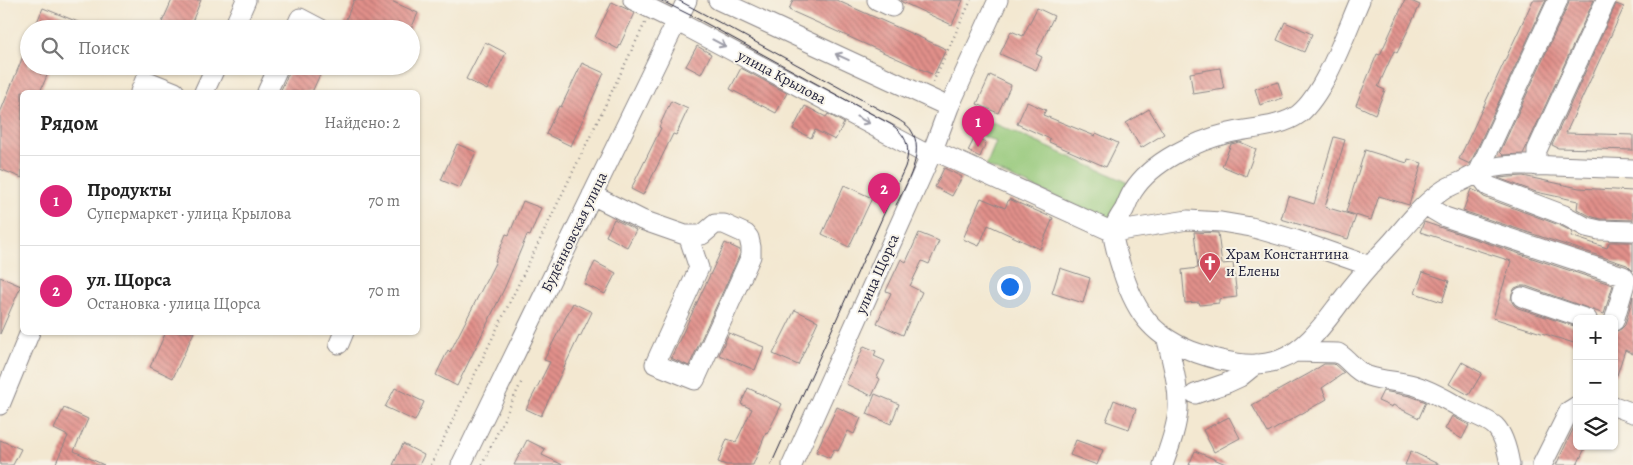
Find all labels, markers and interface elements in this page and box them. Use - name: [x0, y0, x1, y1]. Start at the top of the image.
- search box: [20, 20, 420, 75]
- icon: search: [38, 34, 66, 62]
- text: Поиск: [78, 35, 130, 61]
- one-way arrow: [712, 39, 726, 49]
- street label: улица Крылова: [733, 45, 830, 109]
- one-way arrow: [834, 52, 849, 62]
- pin: 1: [962, 106, 994, 147]
- text: Рядом: [40, 109, 98, 137]
- text: Найдено: 2: [324, 112, 400, 134]
- one-way arrow: [855, 115, 870, 125]
- street label: Будённовская улица: [536, 168, 612, 295]
- pin: 2: [868, 173, 900, 214]
- text: Продукты: [87, 177, 172, 203]
- text: 1: [53, 190, 59, 212]
- text: 70 m: [368, 190, 400, 212]
- text: Супермаркет · улица Крылова: [87, 203, 291, 225]
- street label: улица Щорса: [850, 231, 904, 318]
- place label: Храм Константина и Елены: [1226, 244, 1349, 281]
- church icon: Храм Константина и Елены: [1198, 251, 1222, 282]
- text: ул. Щорса: [87, 267, 171, 293]
- your location: [997, 274, 1023, 300]
- text: 2: [52, 280, 60, 302]
- text: 70 m: [368, 280, 400, 302]
- text: Остановка · улица Щорса: [87, 293, 261, 315]
- map controls: [1573, 315, 1618, 450]
- button: +: [1573, 315, 1618, 360]
- button: −: [1573, 360, 1618, 405]
- button: layers: [1573, 405, 1618, 450]

